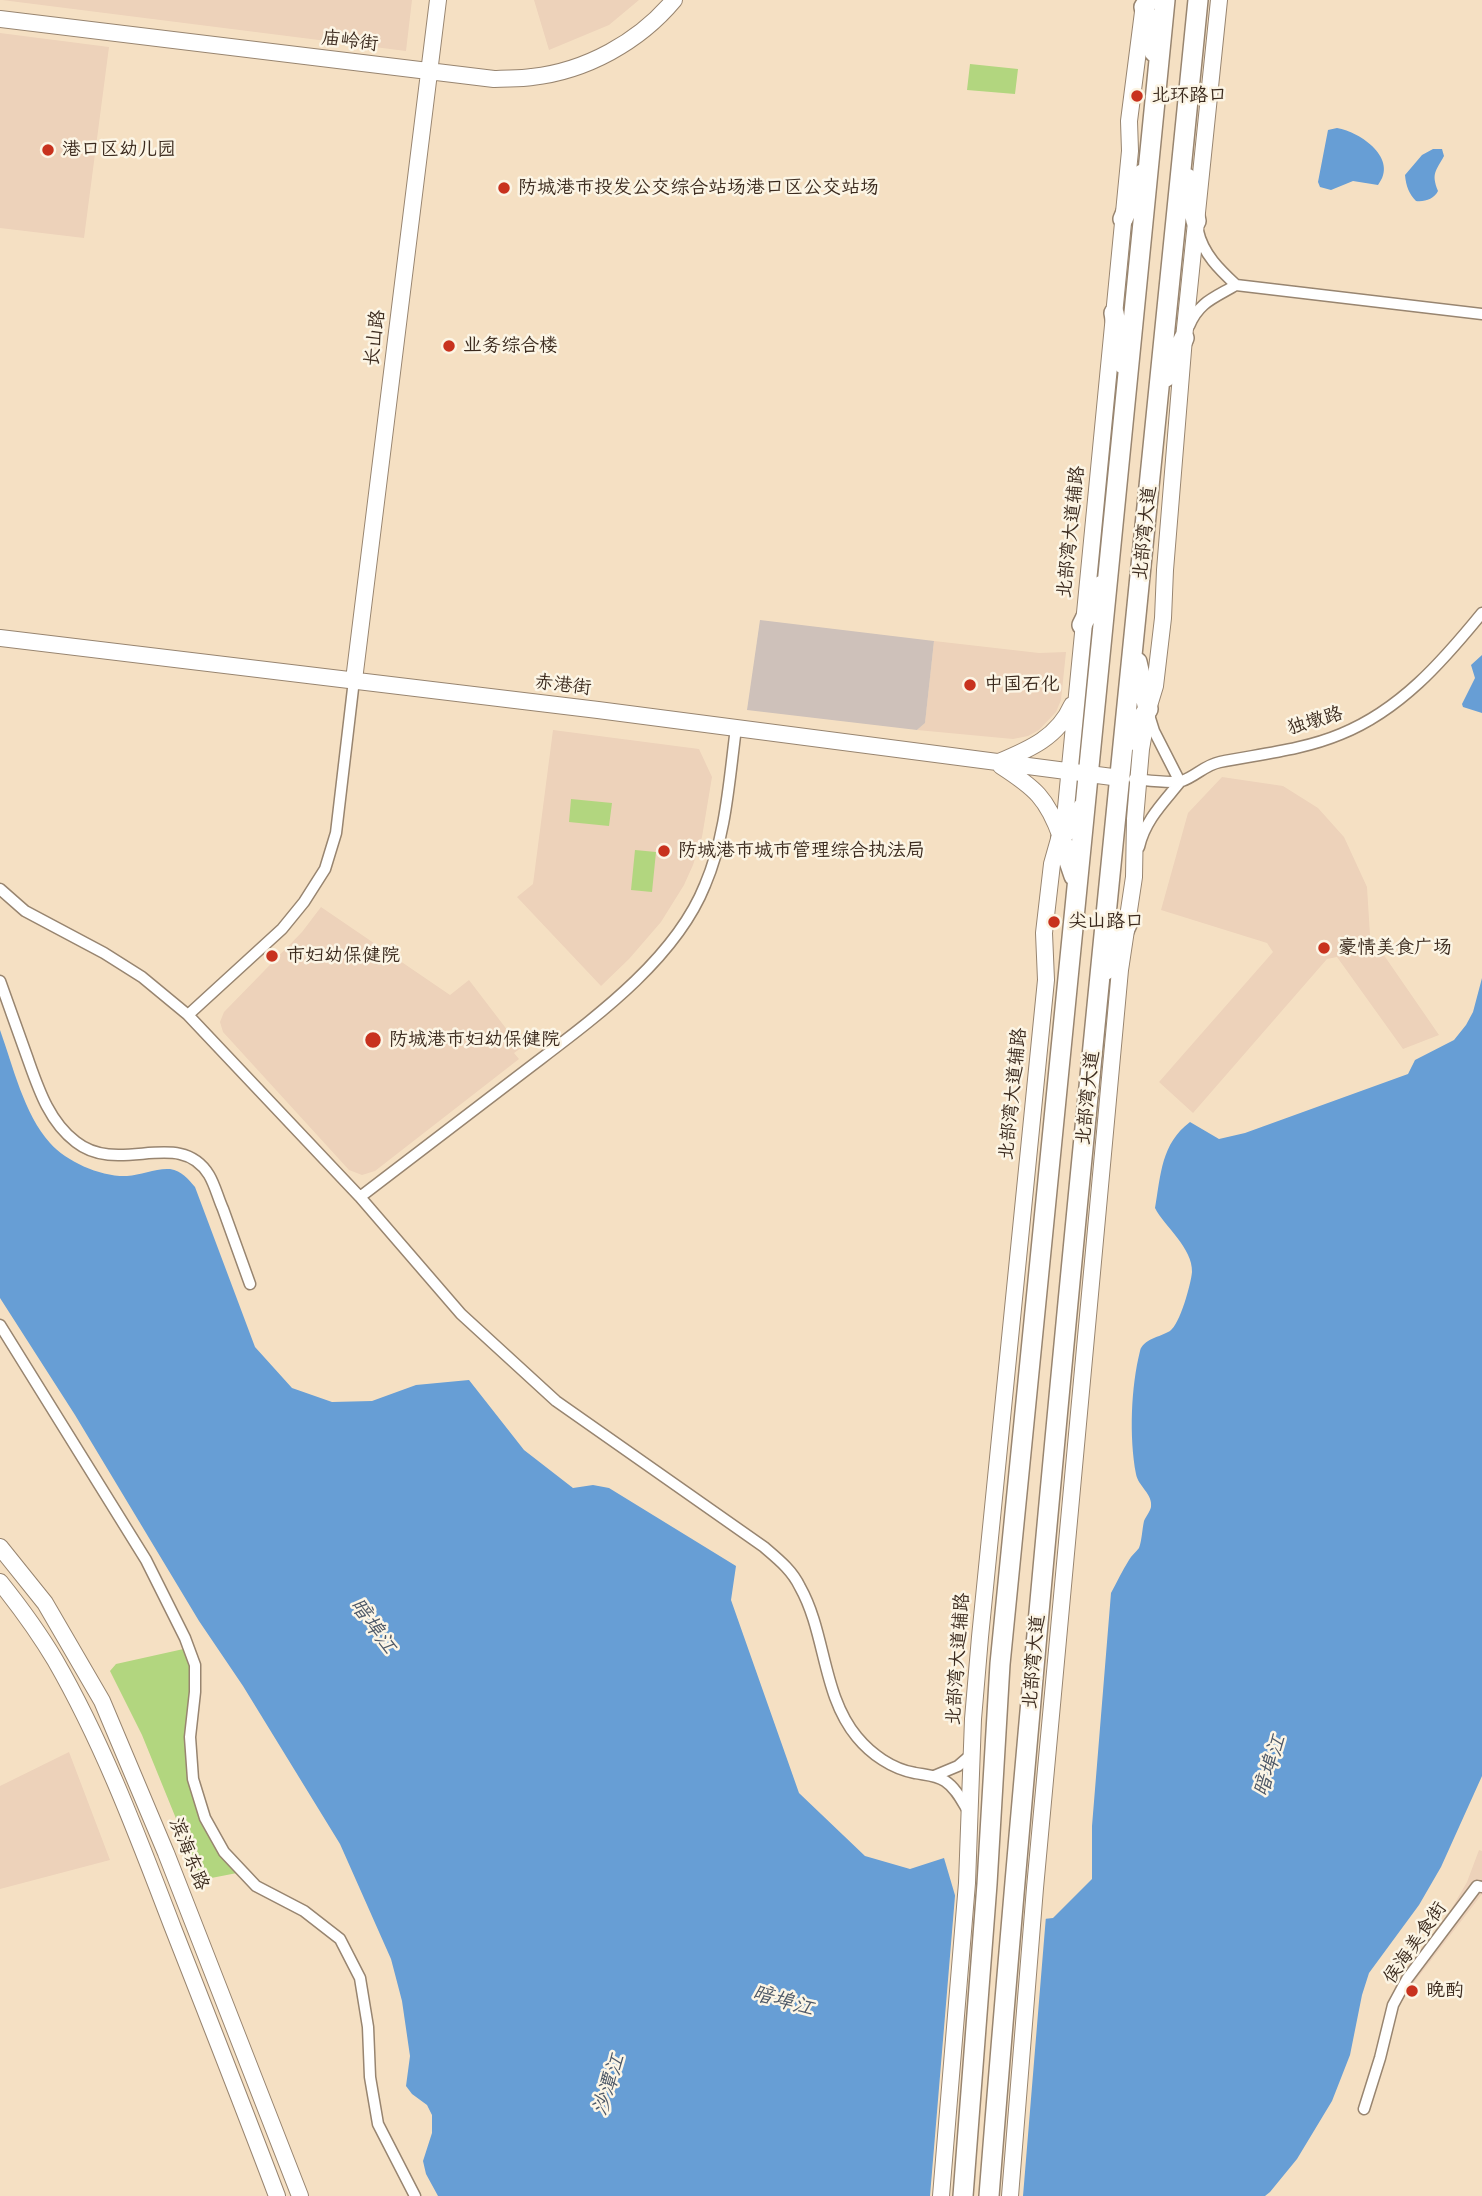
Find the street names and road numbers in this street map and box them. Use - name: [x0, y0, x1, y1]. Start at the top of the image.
- street label: 庙岭街: [320, 26, 380, 56]
- street label: 长山路: [360, 308, 390, 368]
- street label: 北部湾大道辅路: [1053, 465, 1089, 599]
- street label: 北部湾大道: [1129, 485, 1161, 581]
- street label: 赤港街: [533, 670, 593, 700]
- street label: 独墩路: [1284, 702, 1346, 740]
- street label: 北部湾大道辅路: [995, 1027, 1031, 1161]
- street label: 北部湾大道: [1072, 1050, 1104, 1146]
- street label: 北部湾大道辅路: [942, 1592, 974, 1726]
- street label: 北部湾大道: [1019, 1614, 1049, 1710]
- street label: 滨海东路: [164, 1814, 214, 1894]
- street label: 侯海美食街: [1378, 1898, 1452, 1988]

